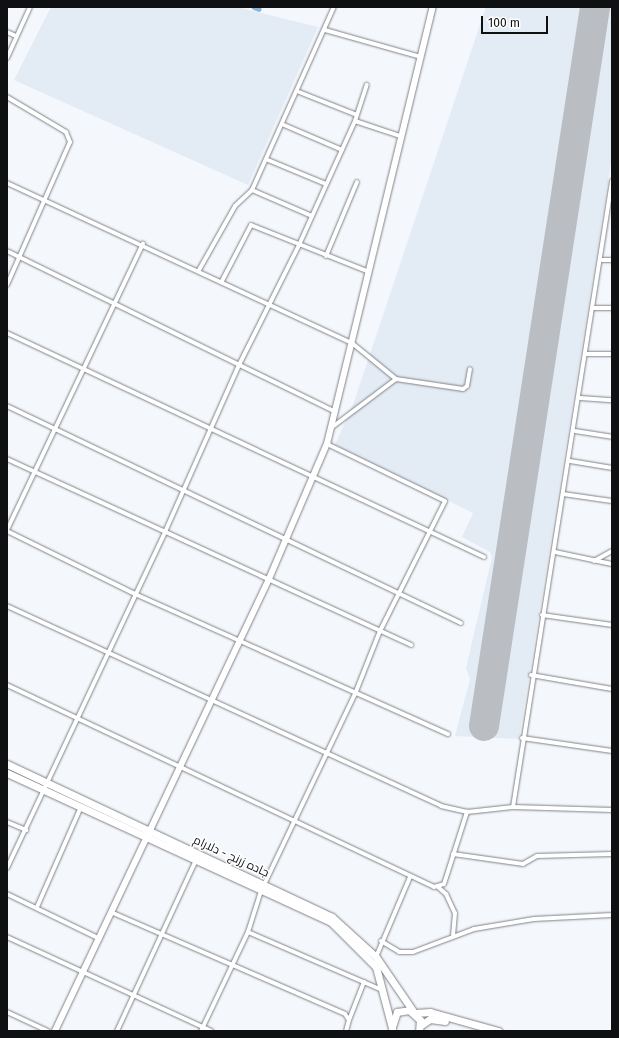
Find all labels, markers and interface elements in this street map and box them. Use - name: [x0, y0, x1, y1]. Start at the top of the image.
- scale bar: [483, 8, 550, 34]
- text: 100 m: [488, 16, 520, 30]
- street label: جاده زرنج - دلارام: [191, 833, 271, 881]

